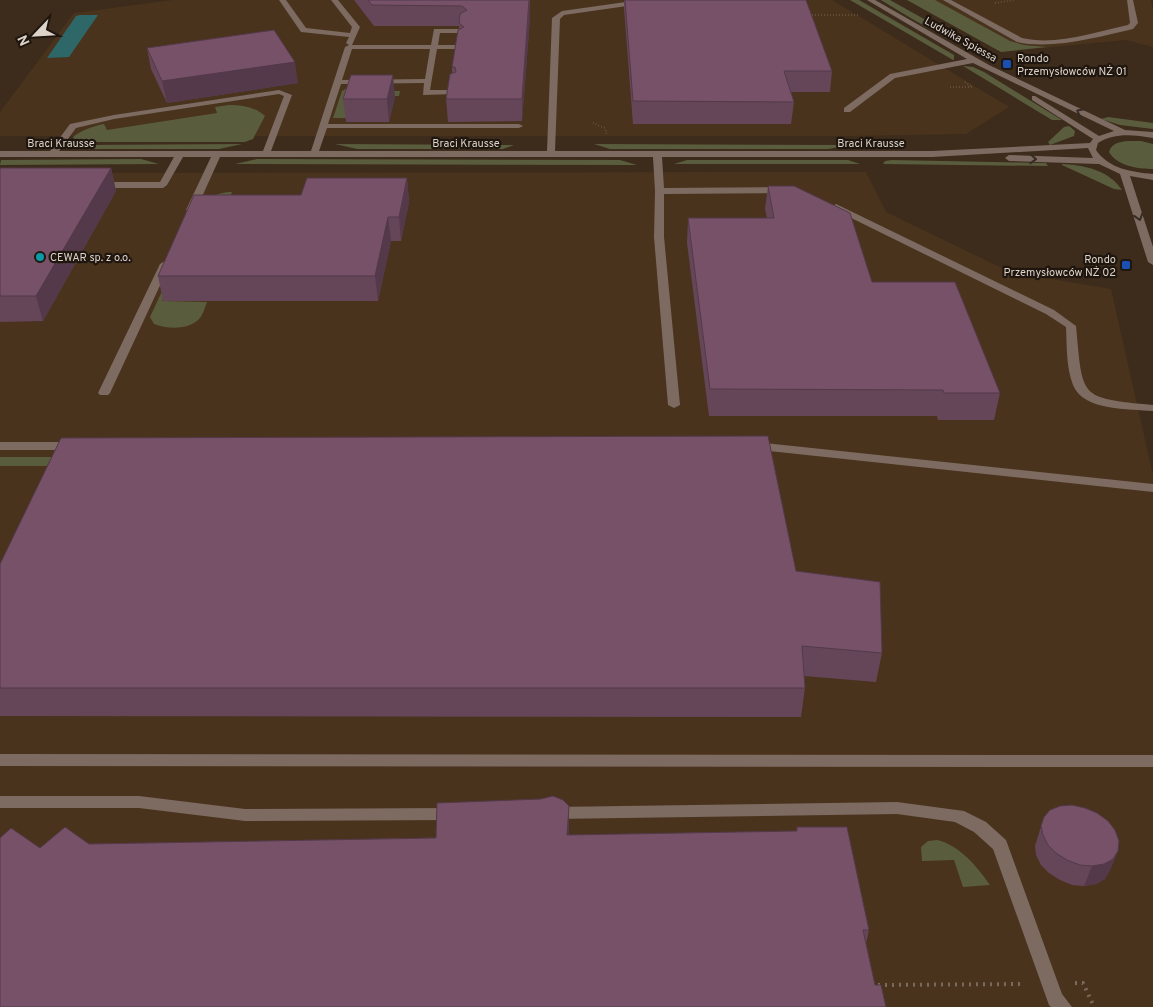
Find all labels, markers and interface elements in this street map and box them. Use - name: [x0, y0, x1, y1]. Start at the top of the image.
- north arrow: [10, 10, 60, 60]
- street label: Ludwika Spiessa: [922, 14, 999, 66]
- text: N: [15, 32, 34, 48]
- place label: Rondo Przemysłowców NŻ 01: [1017, 52, 1127, 79]
- marker: Rondo Przemysłowców NŻ 01: [1001, 58, 1013, 70]
- one-way arrow: [1077, 109, 1086, 119]
- street label: Braci Krausse: [27, 137, 95, 151]
- street label: Braci Krausse: [432, 137, 500, 151]
- street label: Braci Krausse: [837, 137, 905, 151]
- one-way arrow: [1029, 154, 1037, 164]
- one-way arrow: [1133, 212, 1143, 221]
- marker: CEWAR sp. z o.o.: [34, 251, 46, 263]
- place label: CEWAR sp. z o.o.: [50, 251, 131, 265]
- place label: Rondo Przemysłowców NŻ 02: [1004, 253, 1116, 280]
- marker: Rondo Przemysłowców NŻ 02: [1120, 259, 1132, 271]

